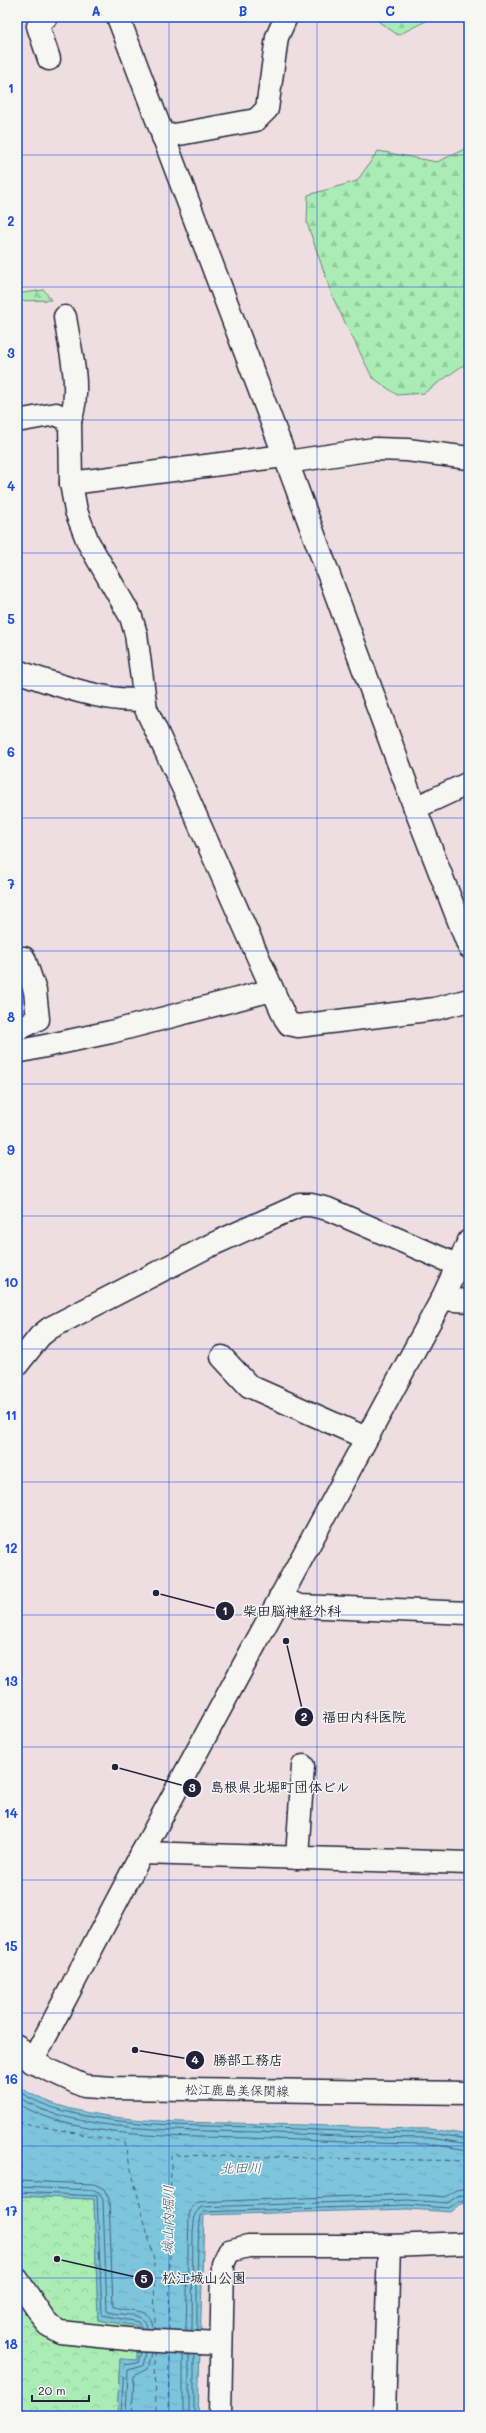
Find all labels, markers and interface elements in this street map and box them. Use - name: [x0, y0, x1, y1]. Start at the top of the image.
- text: A: [91, 2, 101, 19]
- text: B: [239, 2, 248, 19]
- text: C: [385, 2, 395, 19]
- text: 1: [8, 79, 14, 96]
- text: 2: [7, 212, 15, 229]
- text: 3: [7, 344, 15, 361]
- text: 4: [7, 477, 15, 494]
- text: 5: [7, 610, 15, 627]
- text: 6: [7, 743, 15, 760]
- text: 7: [7, 875, 15, 892]
- text: 8: [7, 1008, 15, 1025]
- text: 9: [7, 1141, 15, 1158]
- text: 10: [4, 1273, 18, 1290]
- text: 11: [5, 1406, 17, 1423]
- text: 12: [4, 1539, 18, 1556]
- callout: 柴田脳神経外科: [215, 1598, 349, 1624]
- text: 柴田脳神経外科: [243, 1601, 342, 1620]
- text: 1: [222, 1602, 228, 1618]
- text: 13: [4, 1672, 18, 1689]
- callout: 福田内科医院: [294, 1704, 414, 1730]
- text: 福田内科医院: [322, 1707, 406, 1726]
- text: 2: [301, 1708, 308, 1724]
- callout: 島根県北堀町団体ビル: [182, 1775, 358, 1801]
- text: 島根県北堀町団体ビル: [210, 1777, 350, 1796]
- text: 3: [188, 1779, 196, 1795]
- text: 14: [4, 1804, 18, 1821]
- text: 15: [4, 1937, 18, 1954]
- callout: 勝部工務店: [185, 2047, 291, 2073]
- text: 勝部工務店: [213, 2050, 283, 2069]
- text: 4: [191, 2051, 199, 2067]
- text: 16: [4, 2070, 18, 2087]
- street label: 松江鹿島美保関線: [185, 2080, 290, 2099]
- water label: 北田川: [220, 2158, 262, 2177]
- water label: 城山内堀川: [157, 2185, 178, 2255]
- text: 17: [4, 2202, 18, 2219]
- callout: 松江城山公園: [134, 2266, 254, 2292]
- text: 松江城山公園: [162, 2268, 246, 2287]
- text: 5: [140, 2270, 148, 2286]
- text: 18: [4, 2335, 18, 2352]
- scale bar: [32, 2377, 89, 2403]
- text: 20 m: [38, 2382, 66, 2398]

